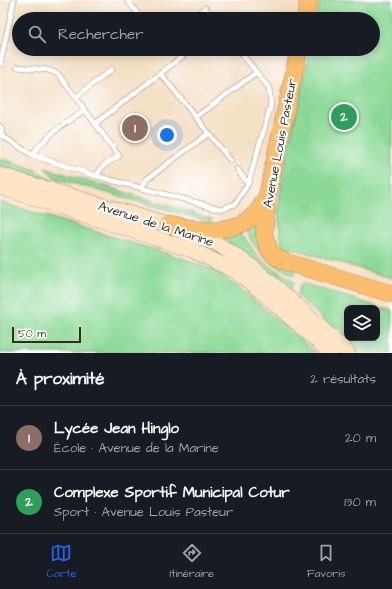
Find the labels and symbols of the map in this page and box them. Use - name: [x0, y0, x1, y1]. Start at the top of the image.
- street label: Avenue Louis Pasteur: [259, 77, 301, 209]
- pin: 2: [331, 102, 357, 132]
- pin: 1: [122, 113, 148, 143]
- your location: [157, 125, 177, 145]
- street label: Avenue de la Marine: [96, 197, 216, 251]
- scale bar: [12, 325, 81, 344]

